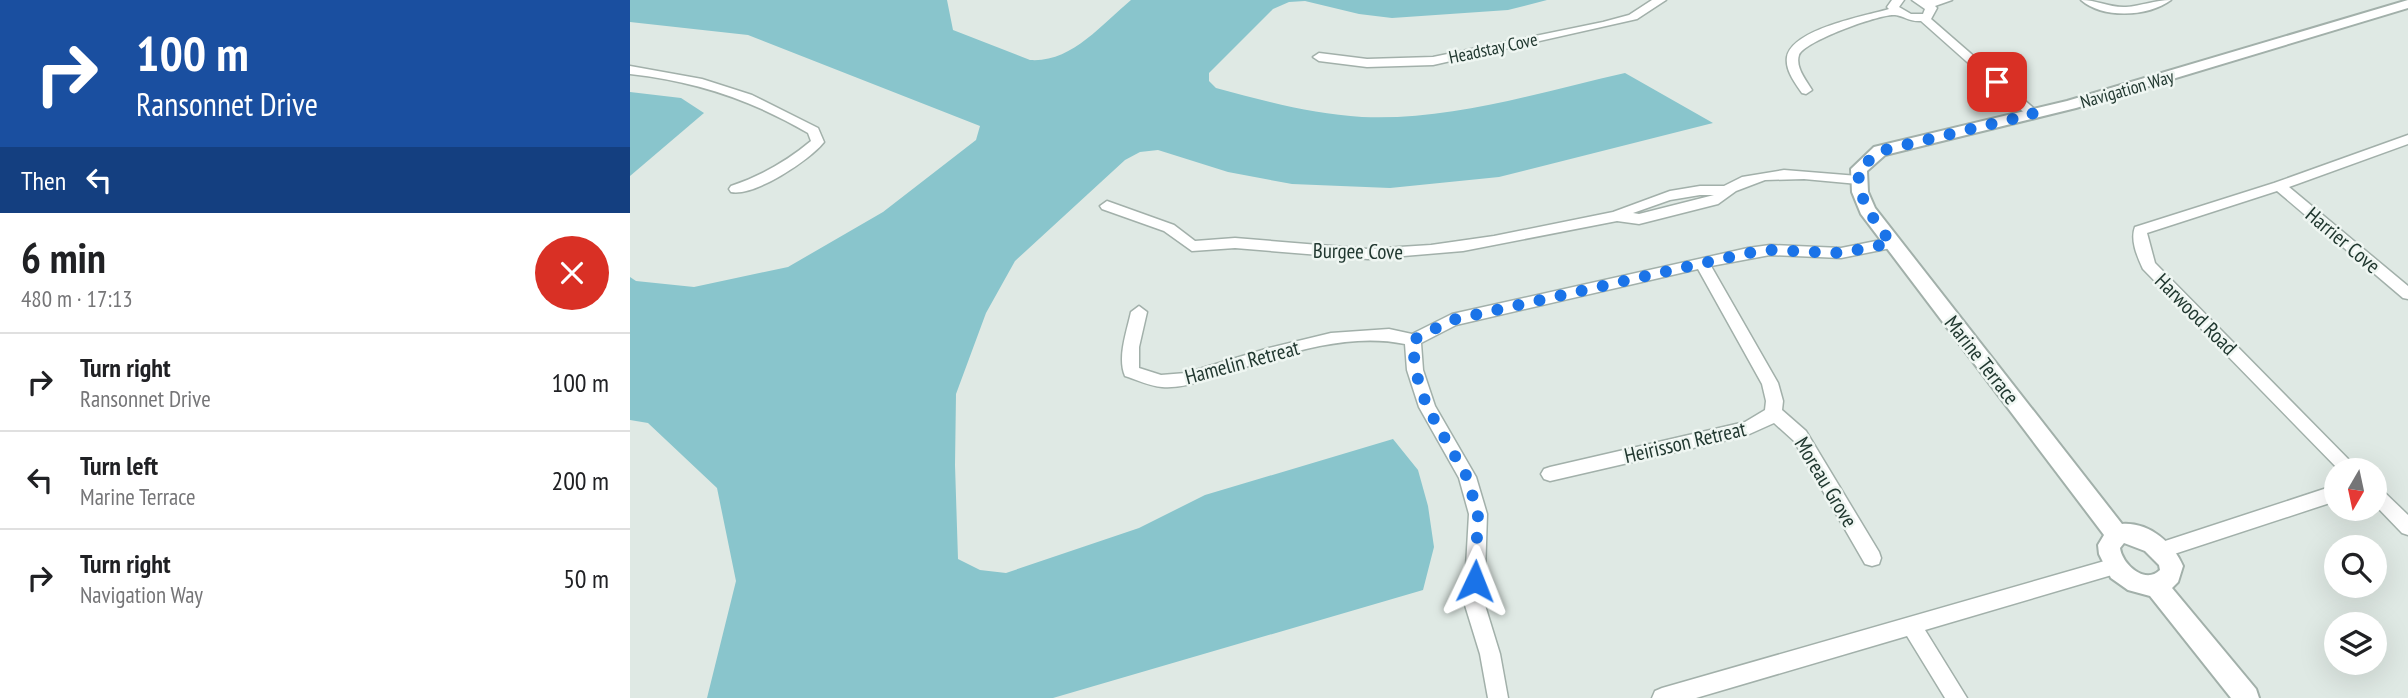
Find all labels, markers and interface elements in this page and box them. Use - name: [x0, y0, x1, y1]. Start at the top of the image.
- text: 100 m: [136, 21, 249, 85]
- street label: Headstay Cove: [1447, 27, 1539, 69]
- icon: right: [21, 28, 112, 119]
- pin: [1967, 52, 2027, 112]
- icon: arrive: [1978, 63, 2016, 101]
- street label: Navigation Way: [2078, 65, 2177, 113]
- text: Ransonnet Drive: [136, 83, 318, 125]
- icon: left: [80, 161, 118, 199]
- text: Then: [21, 164, 66, 197]
- street label: Harrier Cove: [2300, 201, 2386, 279]
- text: 6 min: [21, 230, 106, 285]
- button: close: [535, 236, 609, 310]
- street label: Burgee Cove: [1313, 237, 1403, 265]
- street label: Harwood Road: [2149, 267, 2243, 361]
- text: 480 m · 17:13: [21, 284, 133, 313]
- street label: Marine Terrace: [1939, 310, 2025, 410]
- street label: Hamelin Retreat: [1182, 334, 1302, 390]
- text: Turn right: [80, 351, 171, 384]
- icon: right: [21, 363, 59, 401]
- text: 100 m: [551, 366, 609, 399]
- text: Ransonnet Drive: [80, 384, 211, 413]
- street label: Heirisson Retreat: [1622, 415, 1749, 469]
- street label: Moreau Grove: [1789, 432, 1863, 532]
- text: Turn left: [80, 449, 158, 482]
- north arrow: [2324, 458, 2387, 522]
- map controls: [2324, 458, 2387, 675]
- icon: left: [21, 461, 59, 499]
- text: 200 m: [551, 464, 609, 497]
- text: Marine Terrace: [80, 482, 196, 511]
- button: search: [2324, 535, 2387, 598]
- position arrow: [1438, 544, 1512, 618]
- text: Turn right: [80, 547, 171, 580]
- icon: right: [21, 559, 59, 597]
- text: 50 m: [563, 562, 609, 595]
- text: Navigation Way: [80, 580, 203, 609]
- button: layers: [2324, 612, 2387, 675]

